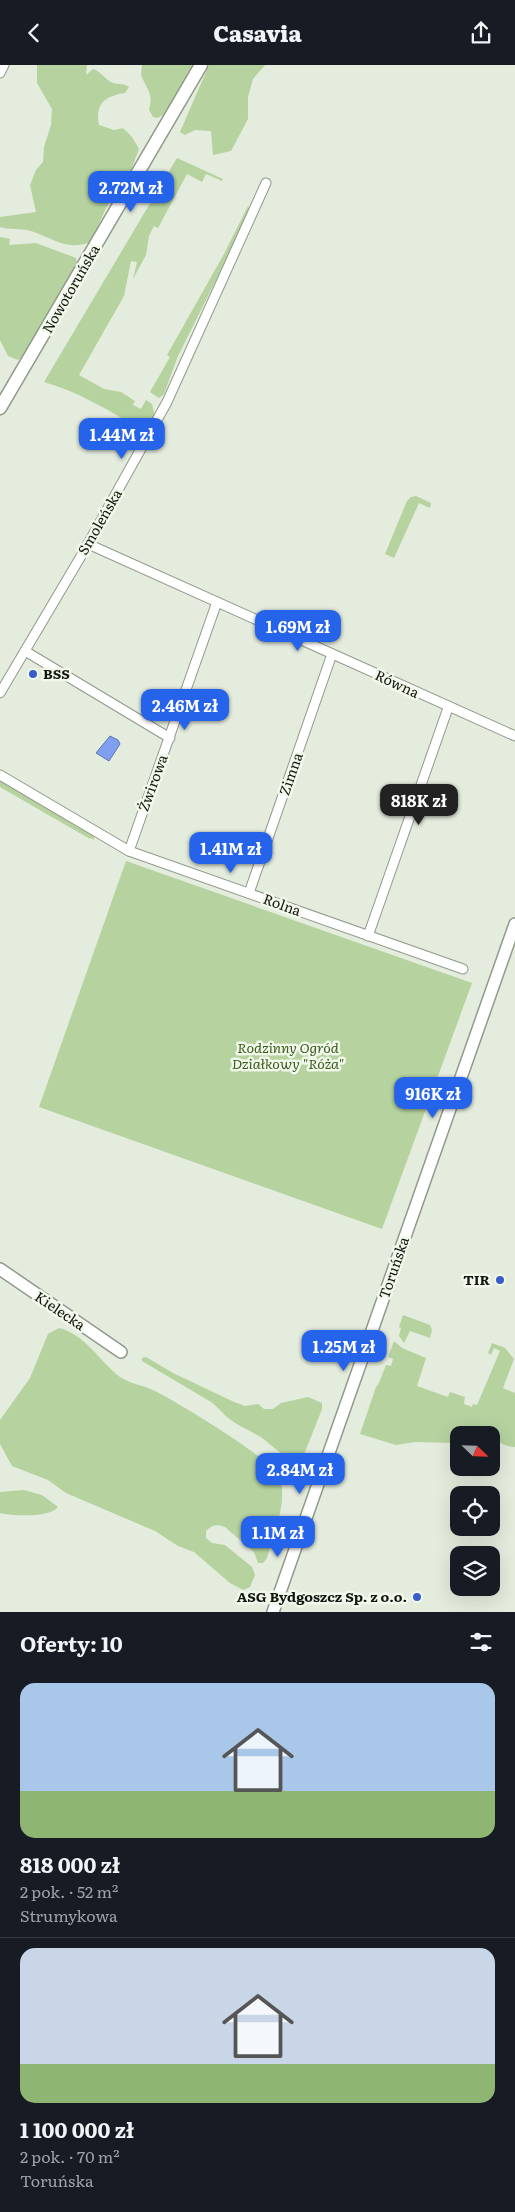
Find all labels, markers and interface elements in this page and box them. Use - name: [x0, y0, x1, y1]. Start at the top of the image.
- text: Casavia: [213, 16, 302, 49]
- icon: back: [20, 19, 48, 47]
- icon: share: [467, 19, 495, 47]
- pin: 2.72M zł: [79, 171, 183, 213]
- text: 2.72M zł: [99, 175, 163, 199]
- street label: Nowotoruńska: [37, 240, 104, 337]
- pin: 1.44M zł: [70, 417, 174, 460]
- text: 1.44M zł: [90, 422, 154, 446]
- street label: Smoleńska: [72, 484, 126, 558]
- pin: 1.69M zł: [246, 609, 350, 652]
- text: 1.69M zł: [266, 614, 330, 638]
- place label: BSS: [43, 663, 70, 683]
- street label: Równa: [372, 664, 423, 702]
- marker: BSS: [27, 668, 39, 680]
- pin: 2.46M zł: [133, 689, 237, 731]
- text: 2.46M zł: [152, 693, 218, 717]
- street label: Zimna: [273, 749, 307, 798]
- street label: Żwirowa: [133, 751, 172, 814]
- pin: 818K zł: [373, 783, 465, 826]
- text: 818K zł: [391, 788, 447, 812]
- pin: 1.41M zł: [179, 831, 283, 874]
- text: 1.41M zł: [200, 836, 262, 860]
- street label: Rolna: [261, 888, 305, 920]
- park label: Rodzinny Ogród Działkowy "Róża": [232, 1037, 344, 1073]
- pin: 916K zł: [387, 1077, 479, 1119]
- text: 916K zł: [405, 1081, 461, 1105]
- street label: Toruńska: [373, 1234, 413, 1301]
- place label: TIR: [463, 1269, 491, 1289]
- marker: TIR: [494, 1274, 506, 1286]
- street label: Kielecka: [31, 1286, 90, 1335]
- pin: 1.25M zł: [292, 1329, 396, 1372]
- text: 1.25M zł: [313, 1334, 375, 1358]
- north arrow: [450, 1426, 500, 1476]
- map controls: [450, 1426, 500, 1596]
- pin: 2.84M zł: [248, 1453, 352, 1495]
- text: 2.84M zł: [267, 1457, 333, 1481]
- button: locate: [450, 1486, 500, 1536]
- pin: 1.1M zł: [232, 1515, 324, 1558]
- text: 1.1M zł: [252, 1520, 304, 1544]
- button: layers: [450, 1546, 500, 1596]
- place label: ASG Bydgoszcz Sp. z o.o.: [237, 1586, 407, 1606]
- marker: ASG Bydgoszcz Sp. z o.o.: [411, 1591, 423, 1603]
- text: Oferty: 10: [20, 1627, 123, 1658]
- icon: filters: [467, 1628, 495, 1656]
- icon: home: [213, 1715, 303, 1805]
- text: 818 000 zł: [20, 1848, 120, 1879]
- text: 2 pok. · 52 m²: [20, 1879, 118, 1903]
- text: Strumykowa: [20, 1903, 118, 1927]
- icon: home: [213, 1981, 303, 2071]
- text: 1 100 000 zł: [20, 2113, 134, 2144]
- text: 2 pok. · 70 m²: [20, 2144, 120, 2168]
- text: Toruńska: [20, 2168, 94, 2192]

